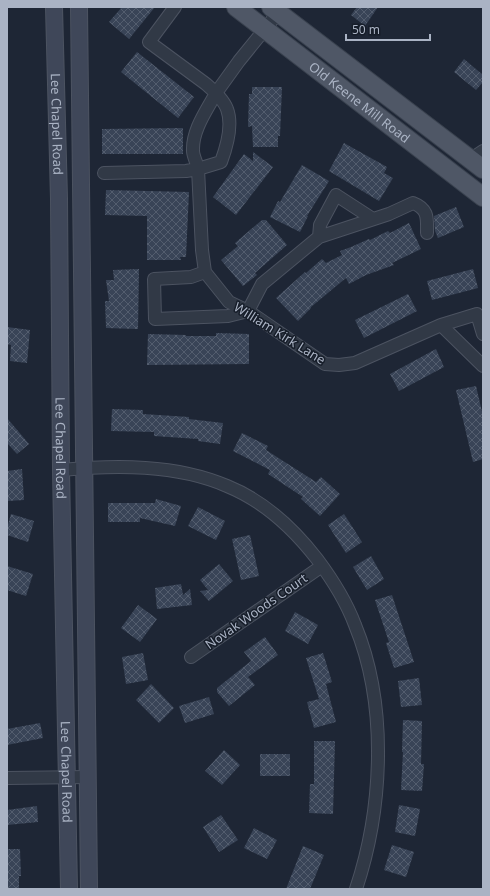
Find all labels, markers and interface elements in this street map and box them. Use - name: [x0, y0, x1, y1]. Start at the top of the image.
- scale bar: [346, 16, 430, 42]
- text: 50 m: [352, 21, 380, 38]
- street label: Old Keene Mill Road: [305, 57, 414, 147]
- street label: Lee Chapel Road: [47, 73, 67, 175]
- street label: William Kirk Lane: [231, 298, 329, 368]
- street label: Lee Chapel Road: [51, 397, 71, 499]
- street label: Novak Woods Court: [201, 569, 311, 653]
- street label: Lee Chapel Road: [57, 721, 77, 823]

